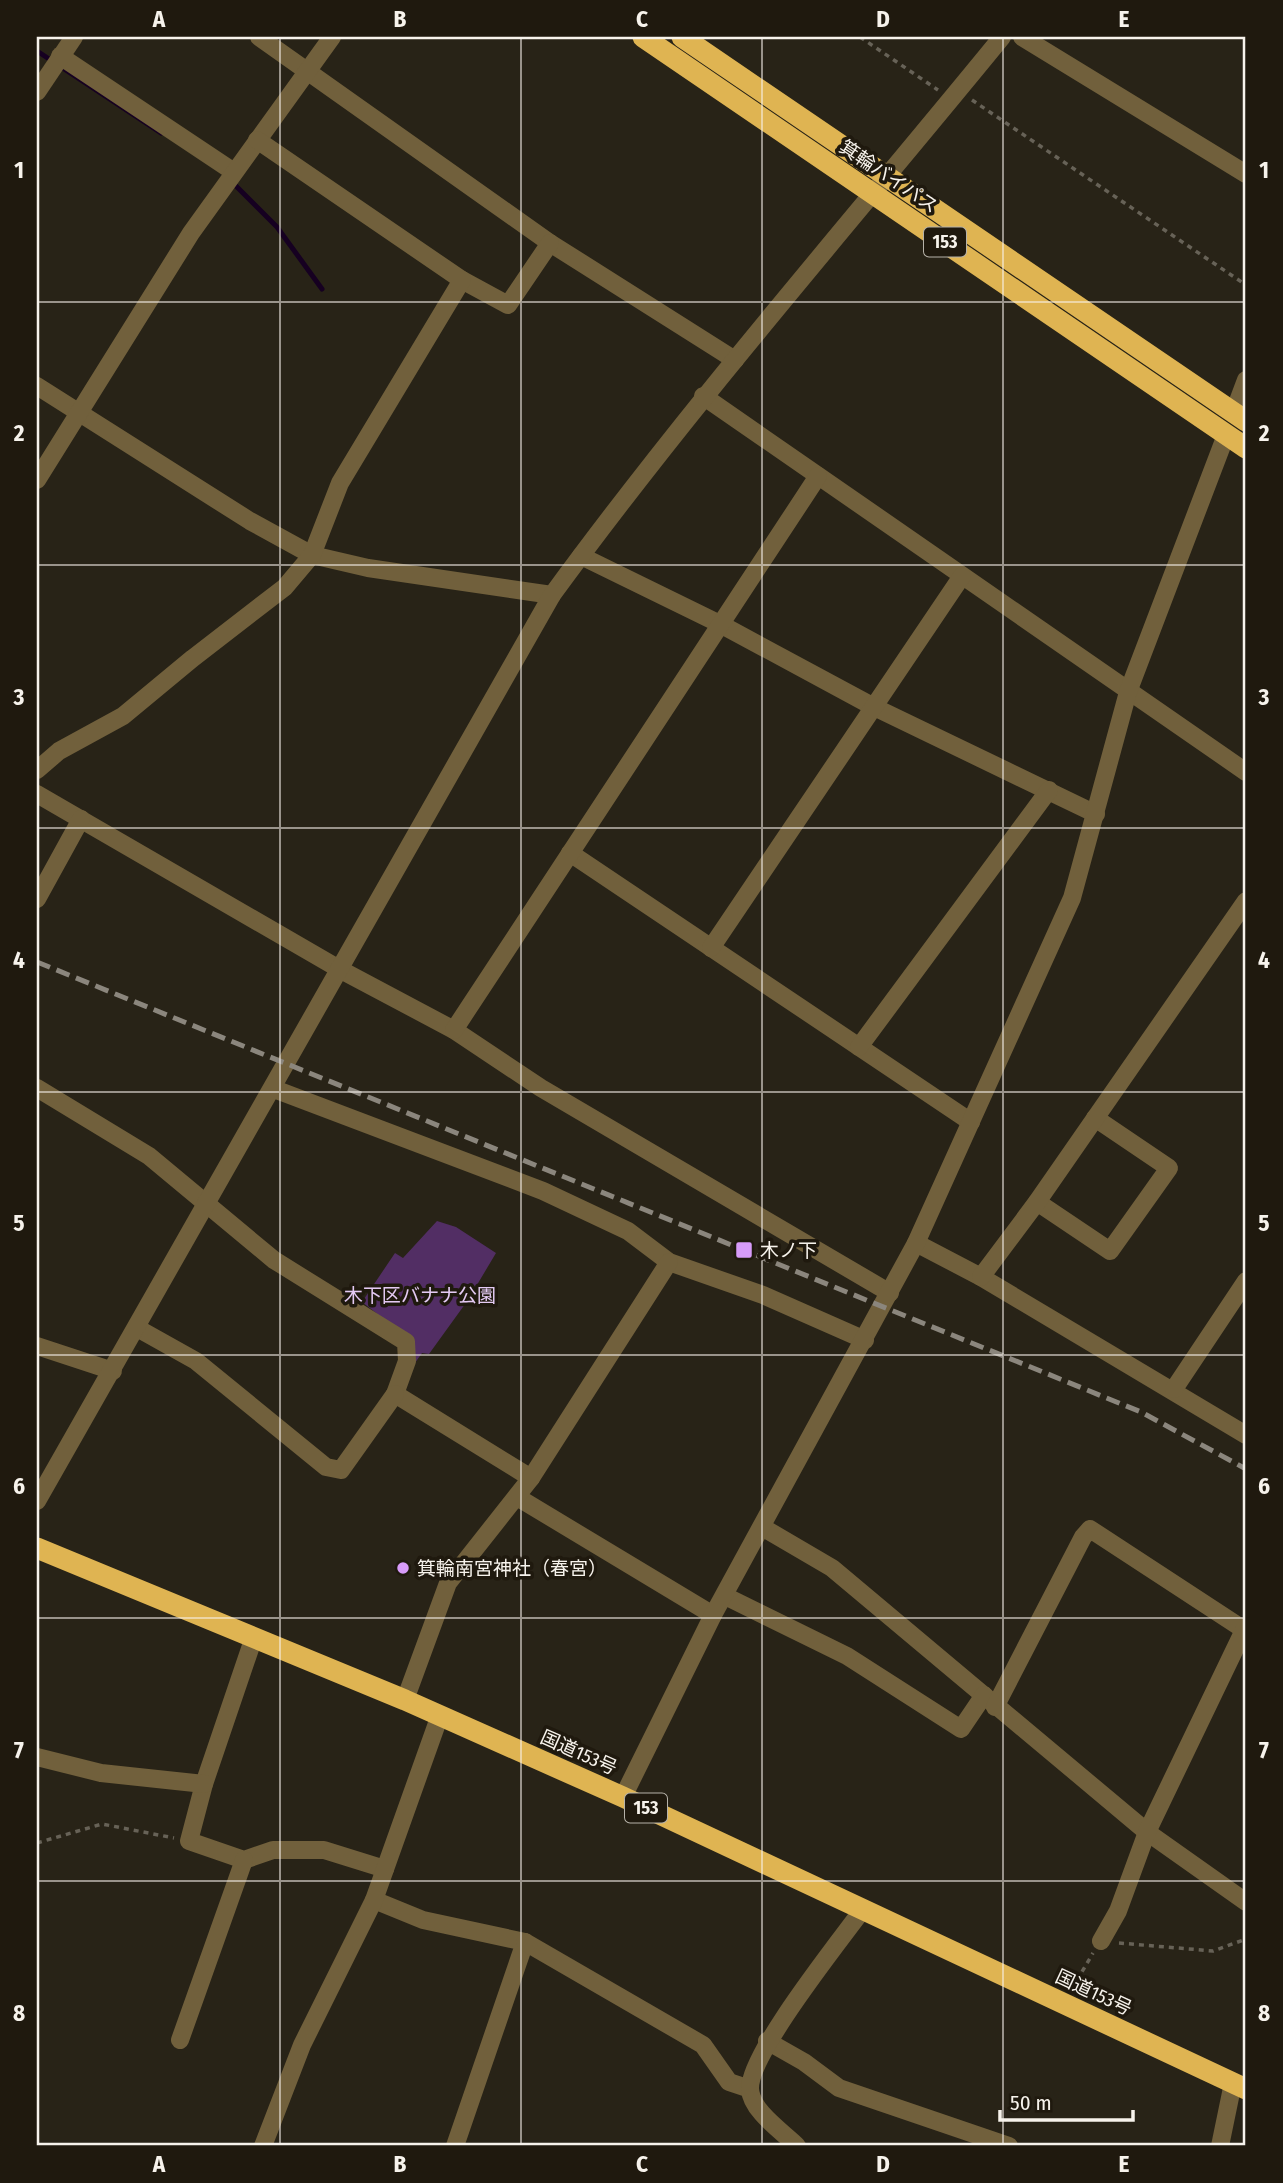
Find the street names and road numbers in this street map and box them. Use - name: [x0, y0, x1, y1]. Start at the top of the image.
- street label: 箕輪バイパス: [835, 135, 942, 218]
- road number: 153: [924, 228, 966, 256]
- street label: 国道153号: [537, 1725, 621, 1780]
- road number: 153: [625, 1794, 667, 1822]
- street label: 国道153号: [1052, 1965, 1136, 2020]

